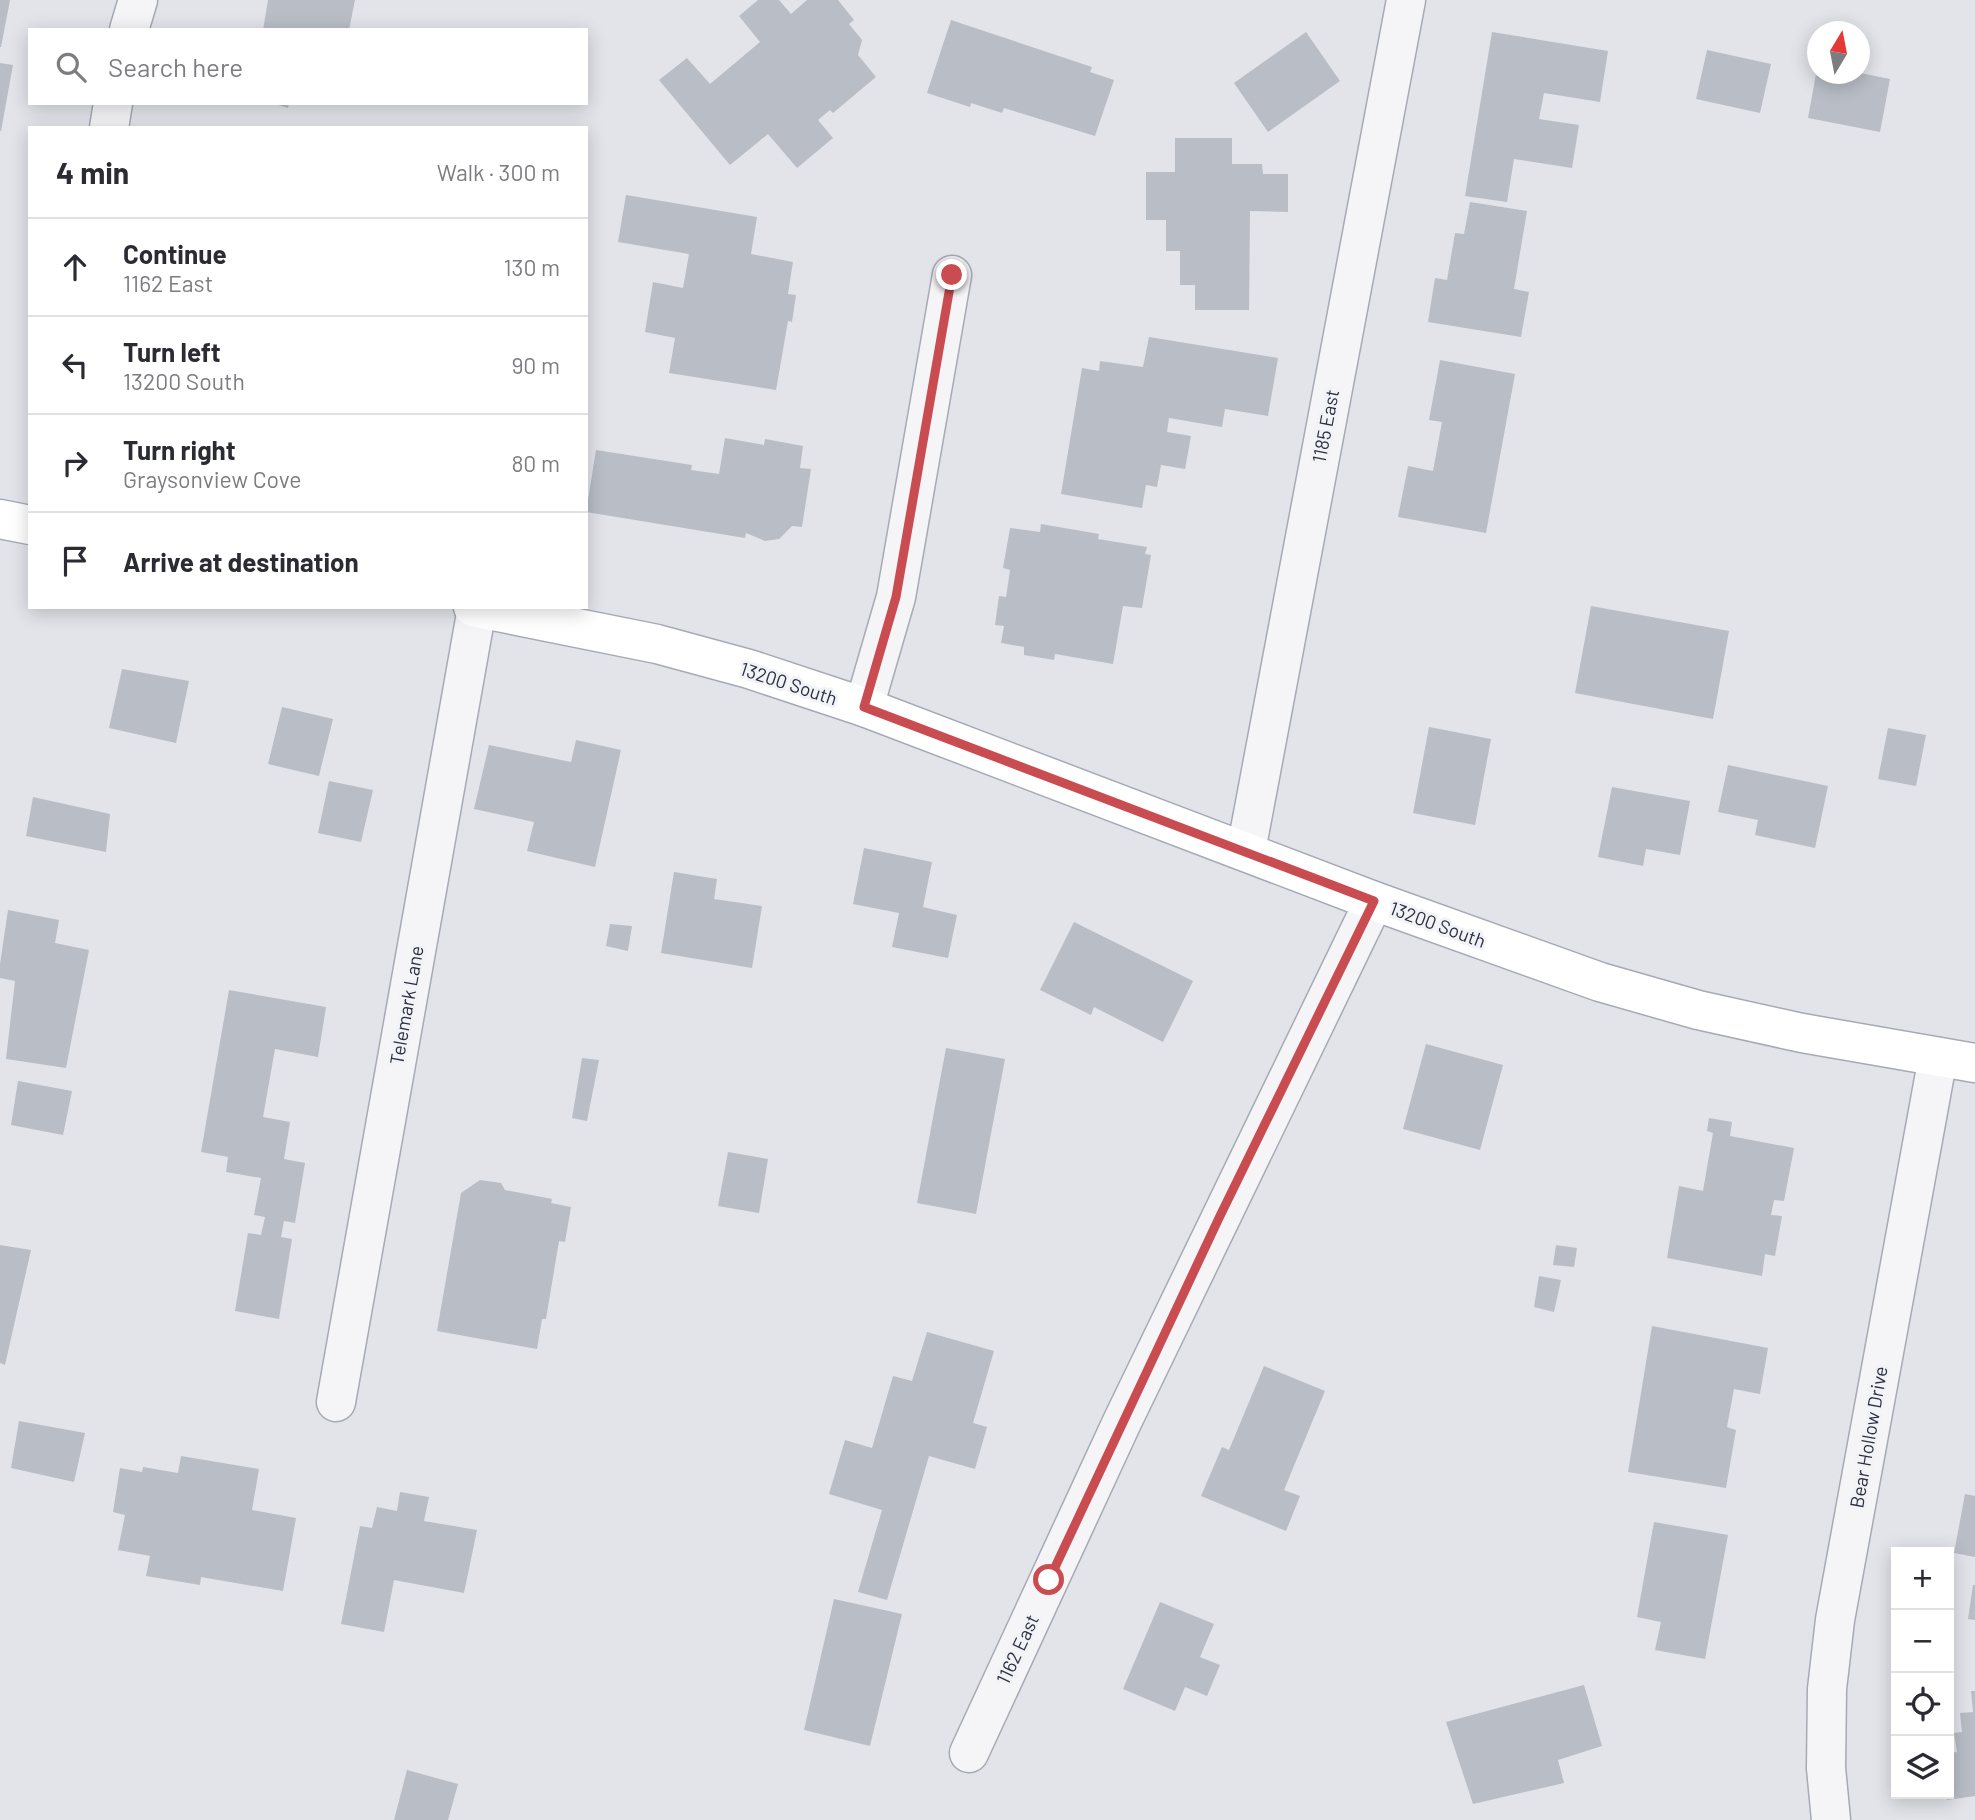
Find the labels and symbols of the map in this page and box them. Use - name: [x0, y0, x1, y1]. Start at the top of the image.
- north arrow: [1807, 21, 1870, 84]
- route end: [936, 259, 967, 290]
- street label: 1185 East: [1307, 387, 1343, 465]
- street label: 13200 South: [738, 657, 840, 709]
- street label: 13200 South: [1387, 896, 1489, 952]
- street label: Telemark Lane: [384, 944, 428, 1066]
- street label: Bear Hollow Drive: [1844, 1364, 1892, 1510]
- route start: [1033, 1564, 1064, 1595]
- street label: 1162 East: [991, 1610, 1043, 1688]

